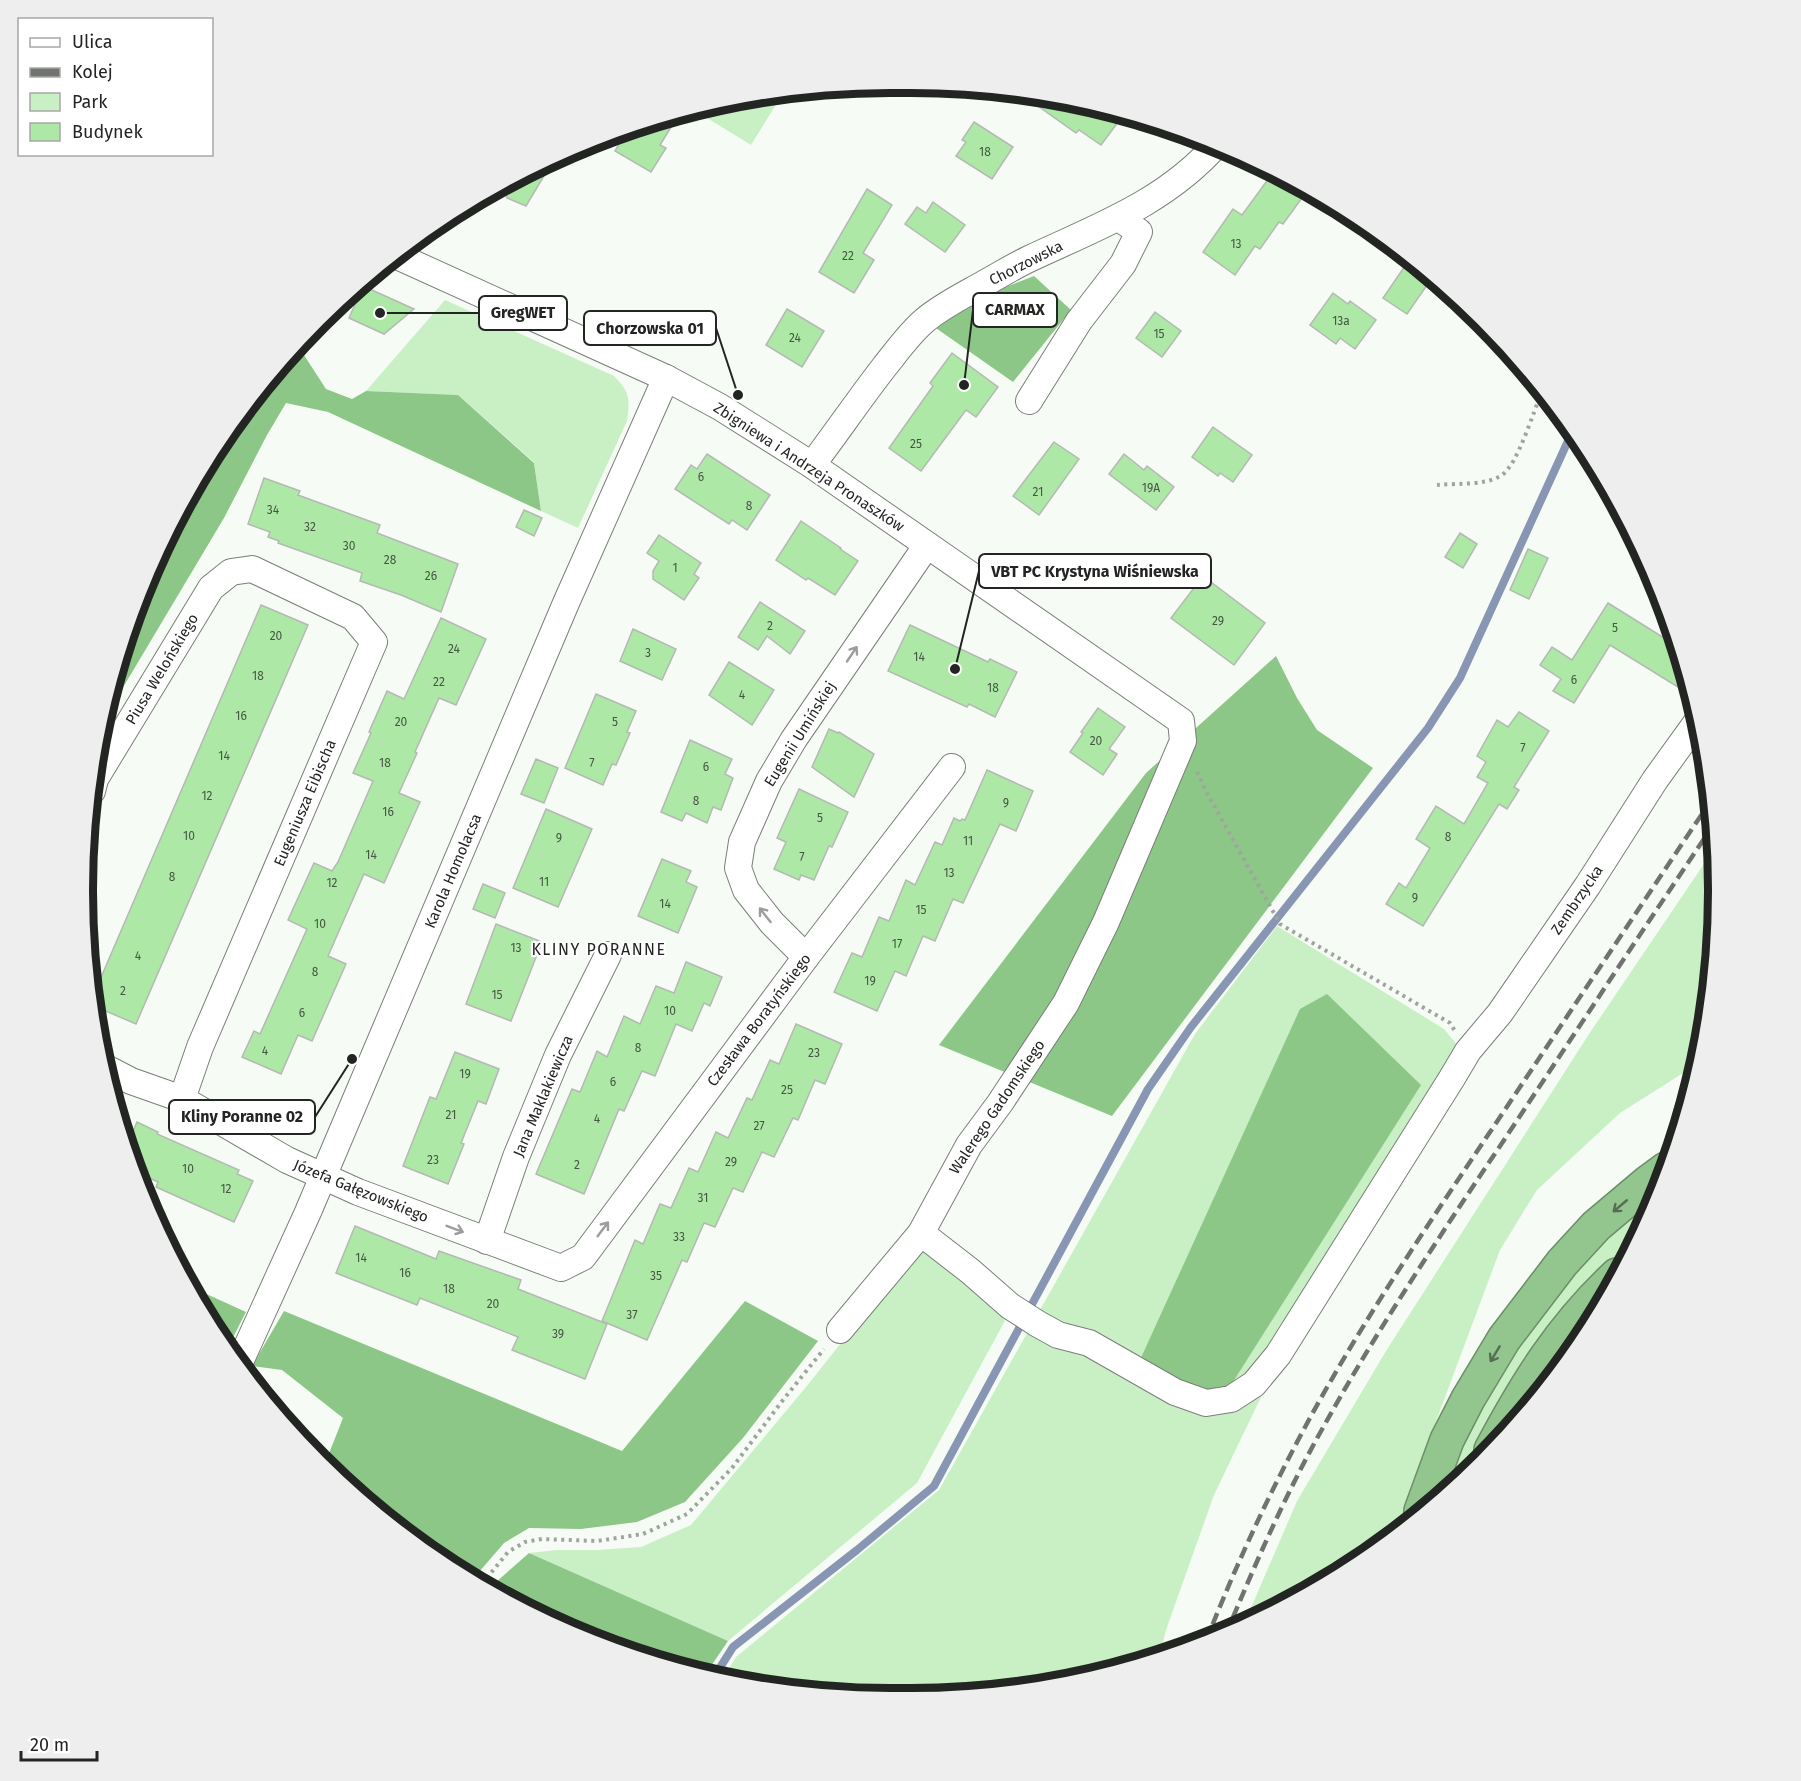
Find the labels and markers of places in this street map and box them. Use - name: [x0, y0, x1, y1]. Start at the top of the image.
- callout: CARMAX: [973, 293, 1057, 327]
- callout: GregWET: [479, 296, 567, 330]
- callout: Chorzowska 01: [584, 311, 716, 345]
- callout: VBT PC Krystyna Wiśniewska: [979, 554, 1211, 588]
- callout: Kliny Poranne 02: [169, 1100, 315, 1134]

